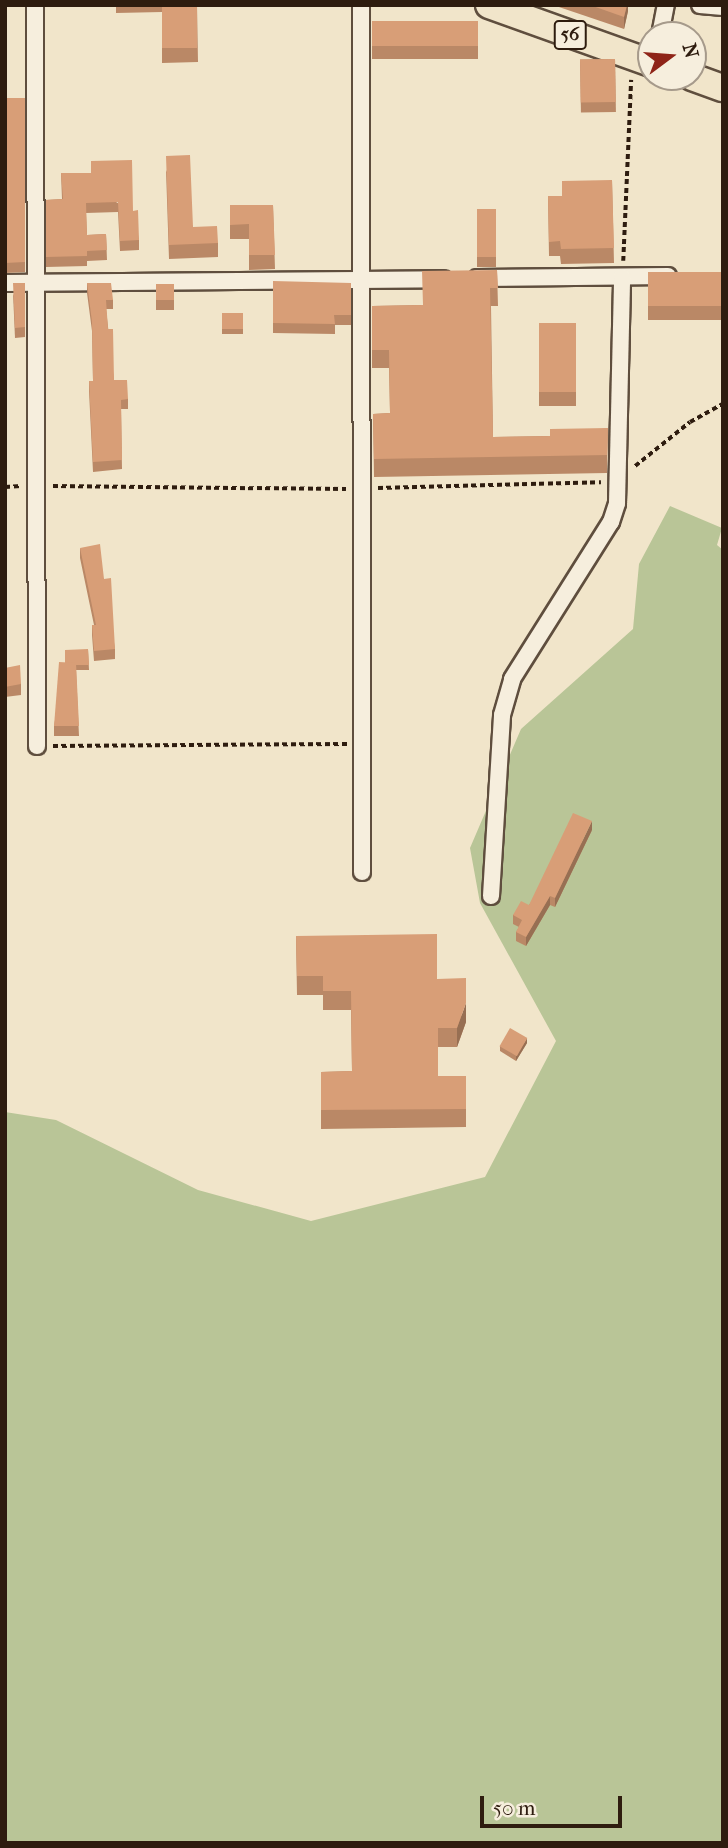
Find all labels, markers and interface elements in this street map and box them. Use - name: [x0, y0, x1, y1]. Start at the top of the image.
- road number: 56: [552, 20, 588, 50]
- north arrow: [637, 21, 707, 91]
- text: N: [678, 41, 703, 61]
- scale bar: [483, 1782, 625, 1826]
- text: 50 m: [493, 1796, 536, 1820]

